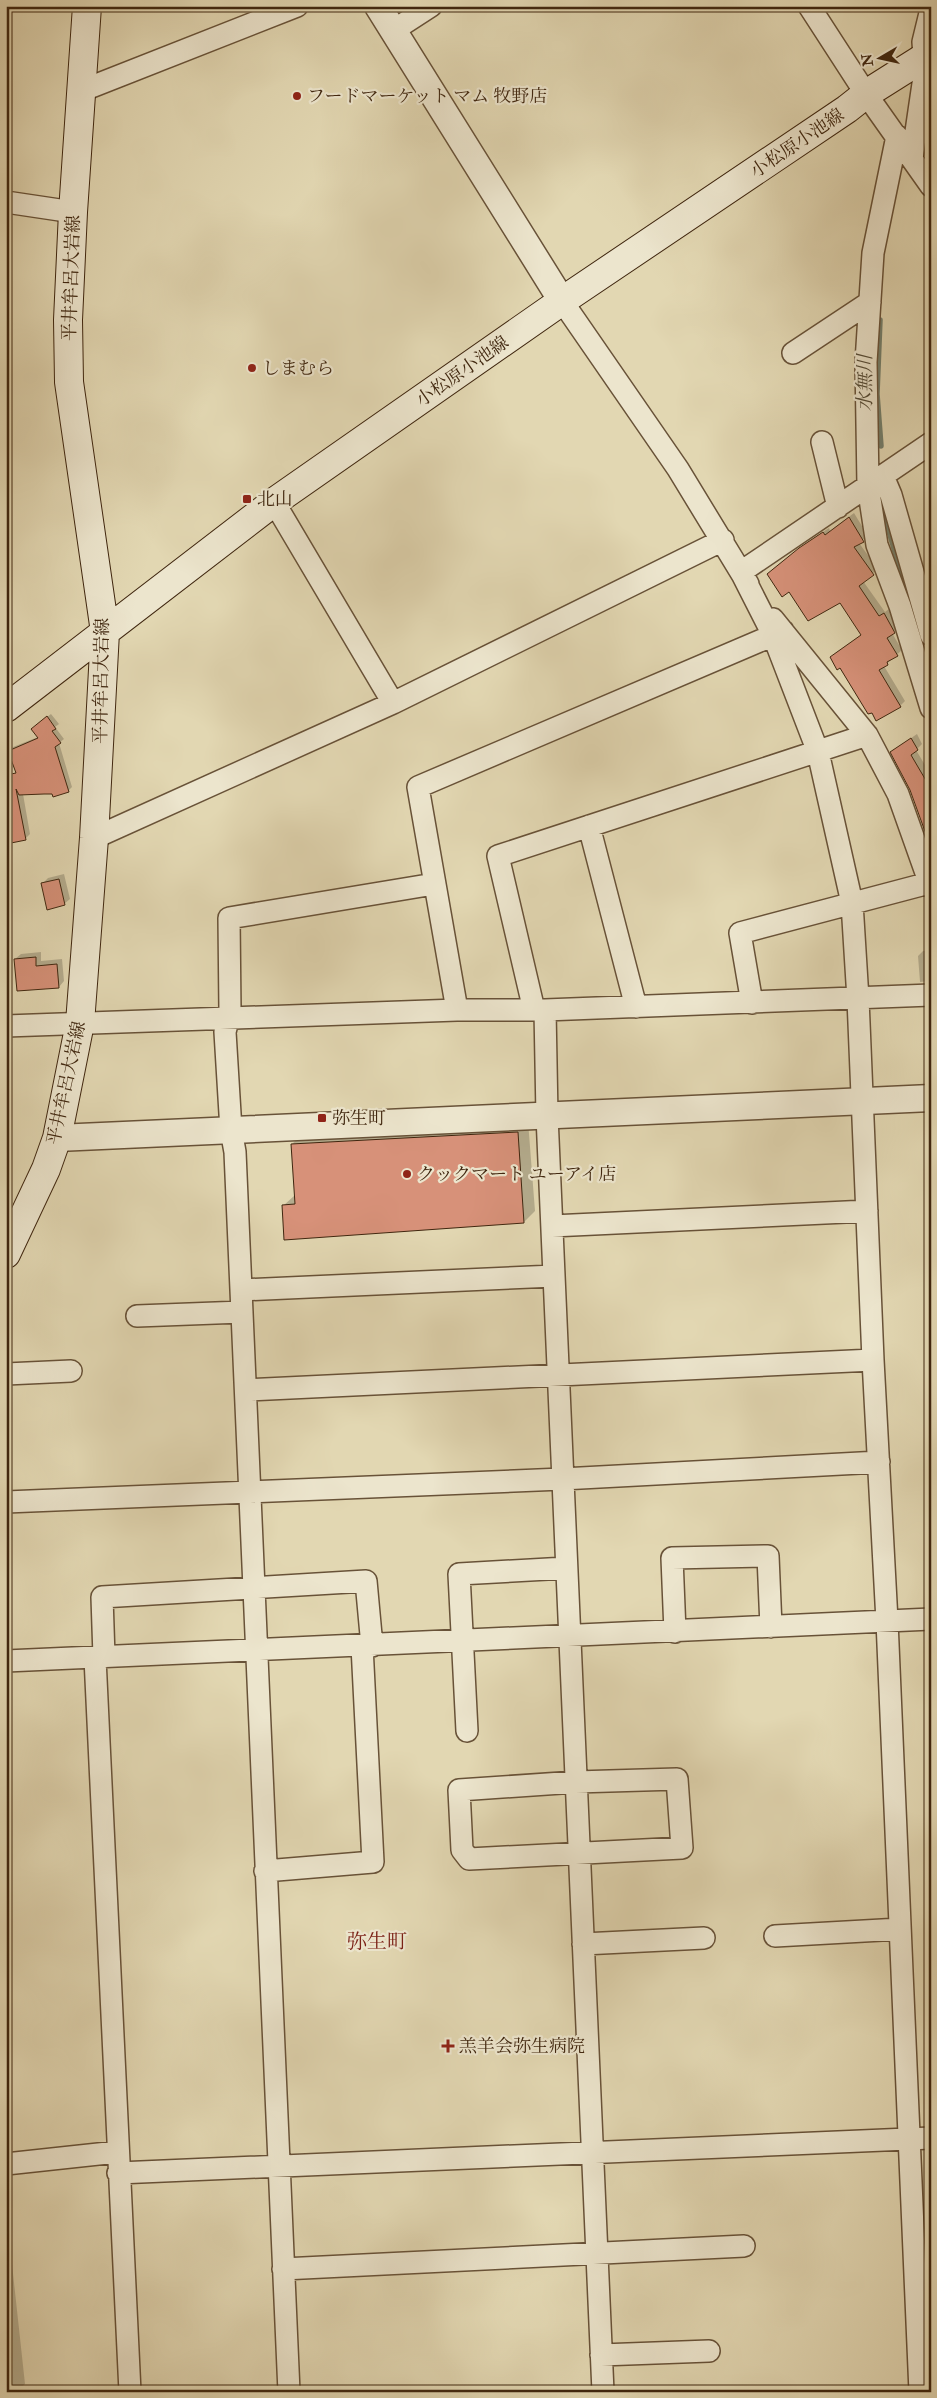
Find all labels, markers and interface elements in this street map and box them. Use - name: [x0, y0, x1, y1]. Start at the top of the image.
- north arrow: [854, 32, 904, 82]
- text: N: [858, 52, 877, 68]
- place label: フードマーケット マム 牧野店: [307, 85, 547, 108]
- marker: フードマーケット マム 牧野店: [291, 90, 303, 102]
- street label: 小松原小池線: [746, 104, 848, 183]
- street label: 平井牟呂大岩線: [58, 215, 85, 341]
- street label: 小松原小池線: [411, 331, 513, 412]
- water label: 水無川: [853, 353, 877, 412]
- place label: しまむら: [262, 357, 334, 380]
- marker: しまむら: [246, 362, 258, 374]
- place label: 北山: [257, 488, 293, 511]
- marker: 北山: [241, 493, 253, 505]
- street label: 平井牟呂大岩線: [89, 618, 114, 744]
- street label: 平井牟呂大岩線: [42, 1019, 91, 1147]
- place label: 弥生町: [332, 1107, 386, 1130]
- marker: 弥生町: [316, 1112, 328, 1124]
- place label: クックマート ユーアイ店: [417, 1163, 616, 1186]
- marker: クックマート ユーアイ店: [401, 1168, 413, 1180]
- district label: 弥生町: [347, 1929, 407, 1954]
- place label: 羔羊会弥生病院: [459, 2035, 585, 2058]
- marker: 羔羊会弥生病院: [441, 2039, 455, 2053]

